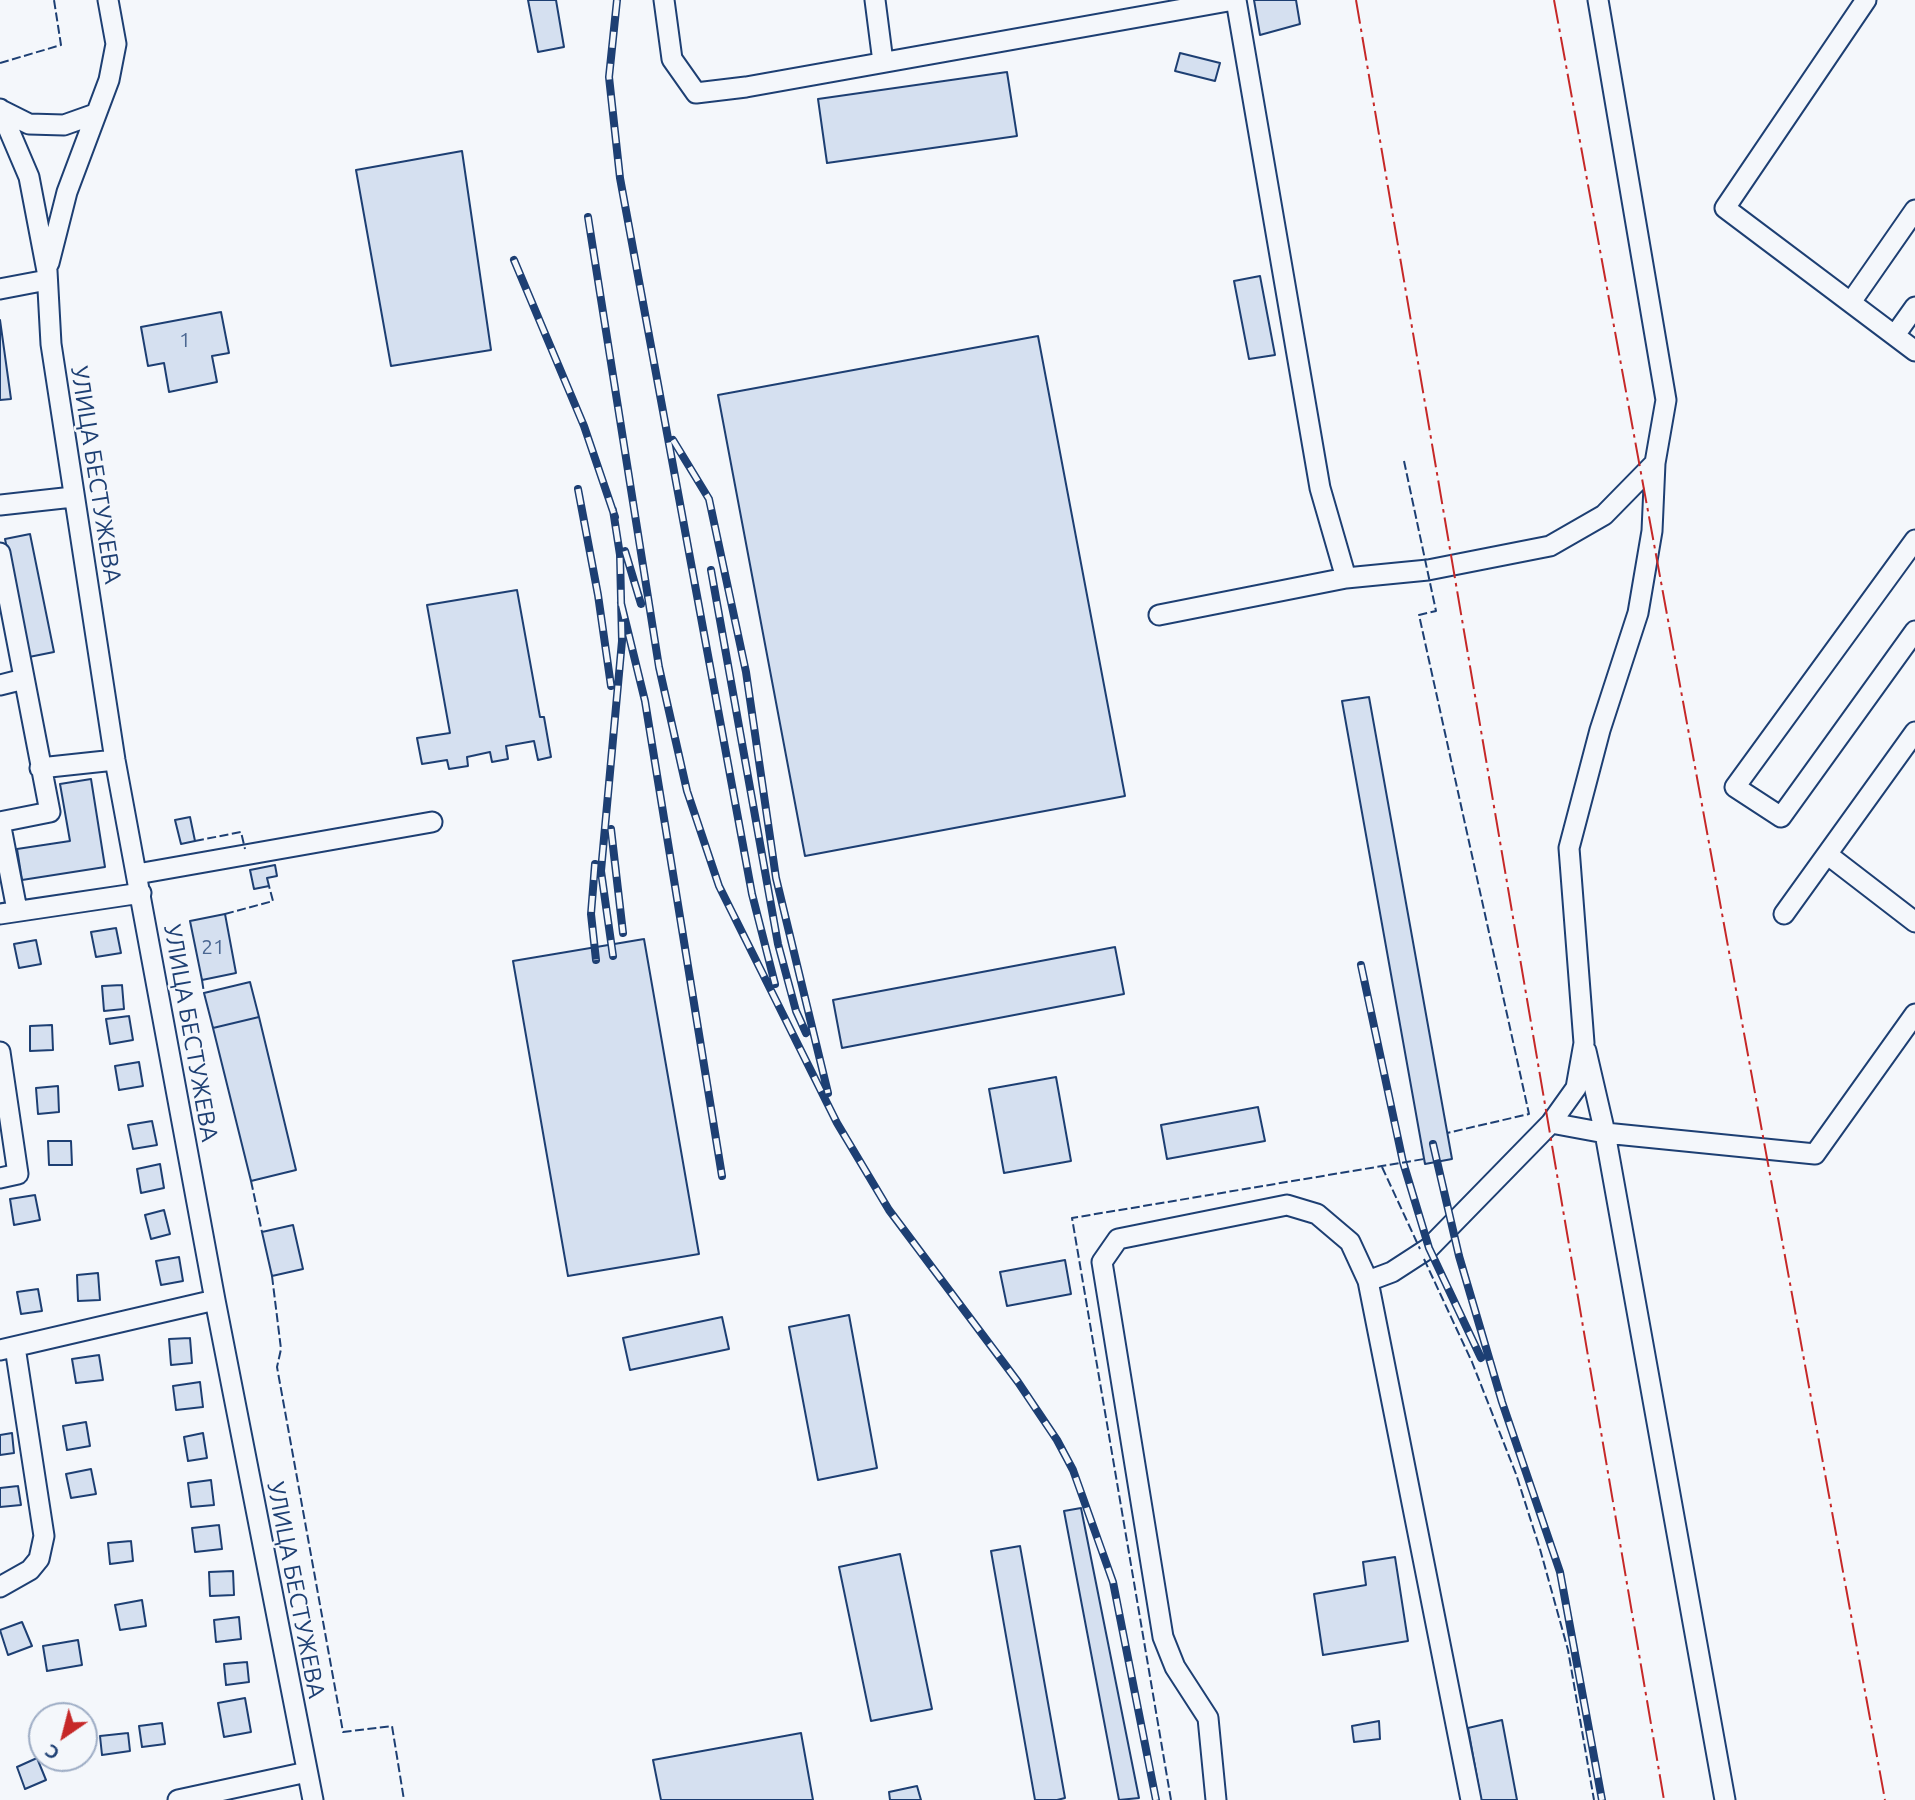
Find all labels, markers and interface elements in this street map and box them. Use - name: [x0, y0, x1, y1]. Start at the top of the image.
- house number: 1: [179, 327, 191, 353]
- street label: УЛИЦА БЕСТУЖЕВА: [65, 364, 127, 586]
- street label: УЛИЦА БЕСТУЖЕВА: [158, 922, 224, 1144]
- house number: 21: [201, 934, 225, 960]
- street label: УЛИЦА БЕСТУЖЕВА: [261, 1479, 331, 1701]
- north arrow: [28, 1702, 98, 1772]
- text: С: [41, 1740, 63, 1765]

